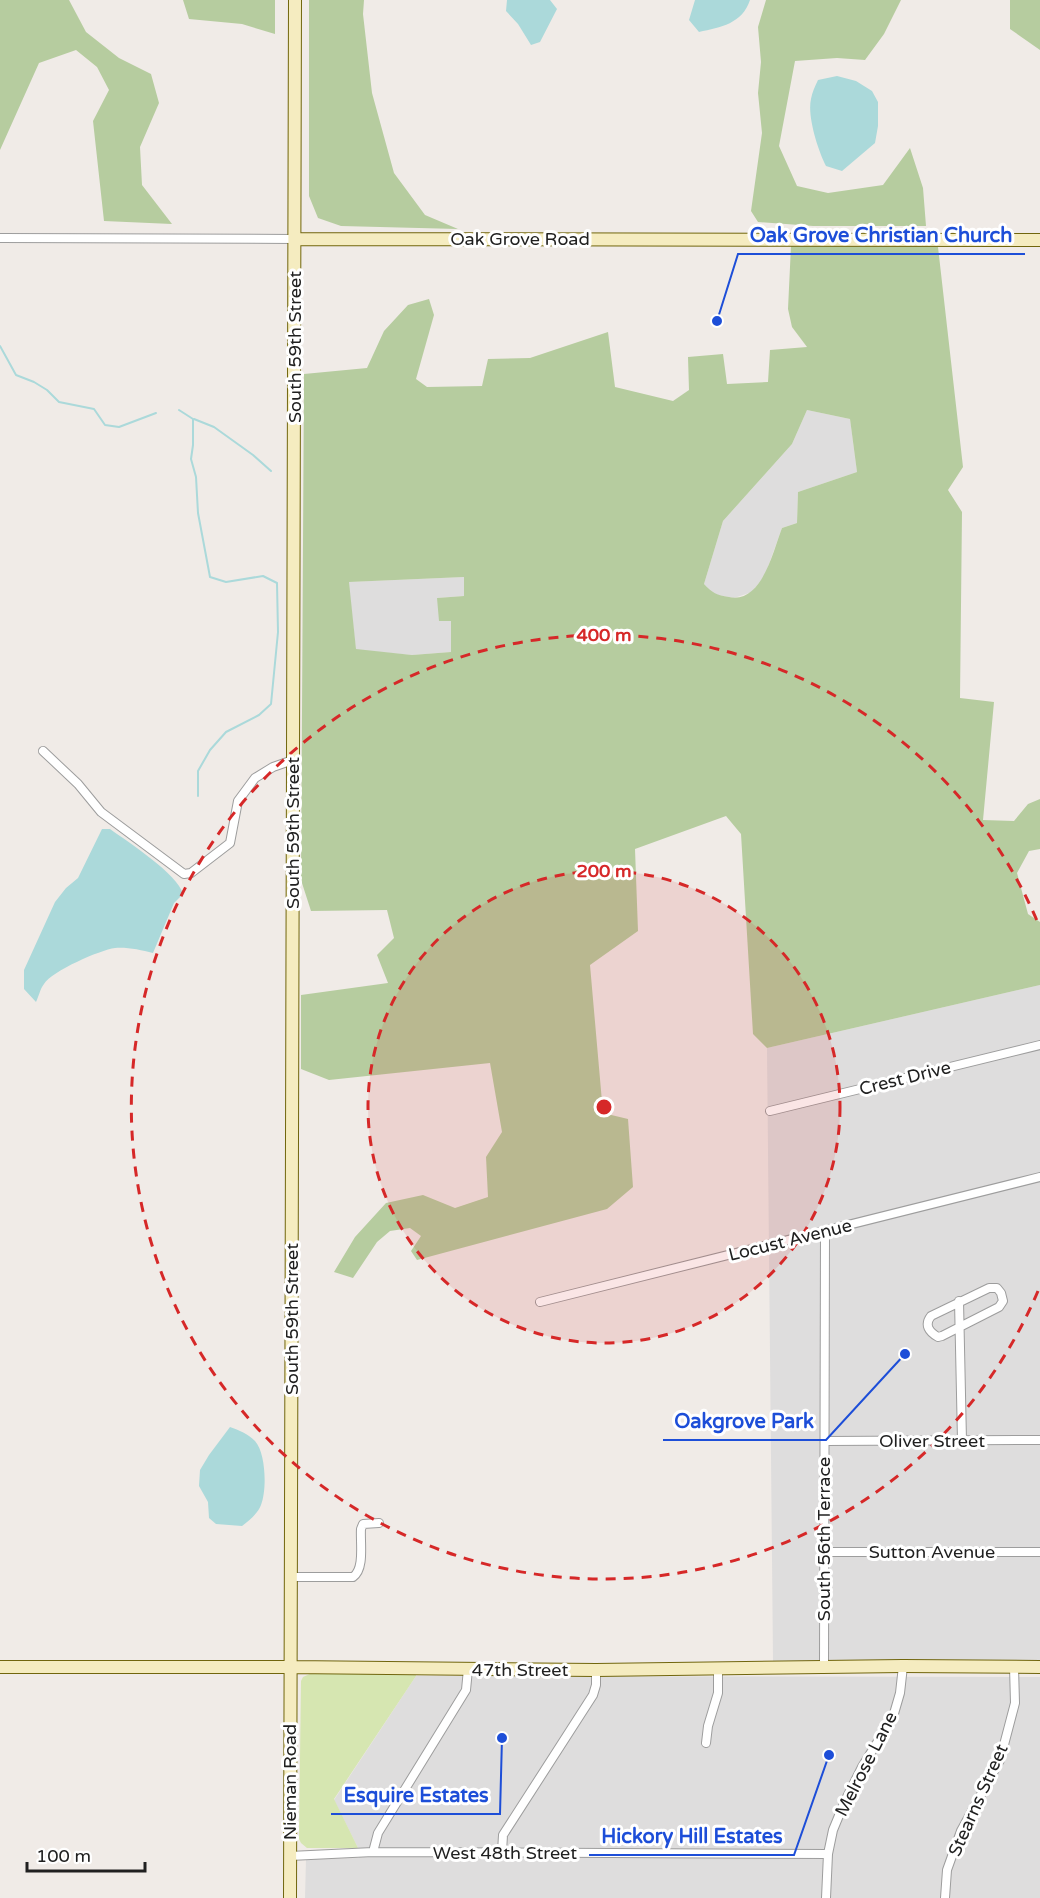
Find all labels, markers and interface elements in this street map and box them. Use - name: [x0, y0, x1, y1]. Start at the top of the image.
- callout: Oak Grove Christian Church: [738, 216, 1025, 254]
- text: Oak Grove Christian Church: [750, 224, 1012, 248]
- street label: Oak Grove Road: [450, 228, 590, 250]
- street label: South 59th Street: [284, 271, 306, 423]
- text: 400 m: [576, 624, 632, 646]
- street label: South 59th Street: [282, 757, 304, 909]
- text: 200 m: [576, 860, 632, 882]
- street label: Crest Drive: [857, 1056, 953, 1100]
- centre of rings: [594, 1097, 614, 1117]
- street label: Locust Avenue: [726, 1214, 854, 1266]
- street label: South 59th Street: [281, 1243, 303, 1395]
- callout: Oakgrove Park: [663, 1402, 826, 1440]
- text: Oakgrove Park: [674, 1410, 814, 1434]
- street label: Oliver Street: [879, 1430, 985, 1452]
- street label: South 56th Terrace: [813, 1457, 835, 1621]
- street label: Sutton Avenue: [869, 1541, 995, 1563]
- street label: 47th Street: [472, 1659, 568, 1681]
- street label: Melrose Lane: [830, 1708, 902, 1820]
- street label: Nieman Road: [279, 1724, 301, 1840]
- street label: Stearns Street: [943, 1740, 1013, 1859]
- callout: Esquire Estates: [331, 1776, 500, 1814]
- text: Esquire Estates: [343, 1784, 489, 1808]
- callout: Hickory Hill Estates: [589, 1817, 794, 1855]
- text: Hickory Hill Estates: [601, 1825, 783, 1849]
- scale bar: [27, 1835, 146, 1873]
- street label: West 48th Street: [433, 1842, 577, 1864]
- text: 100 m: [36, 1845, 91, 1867]

